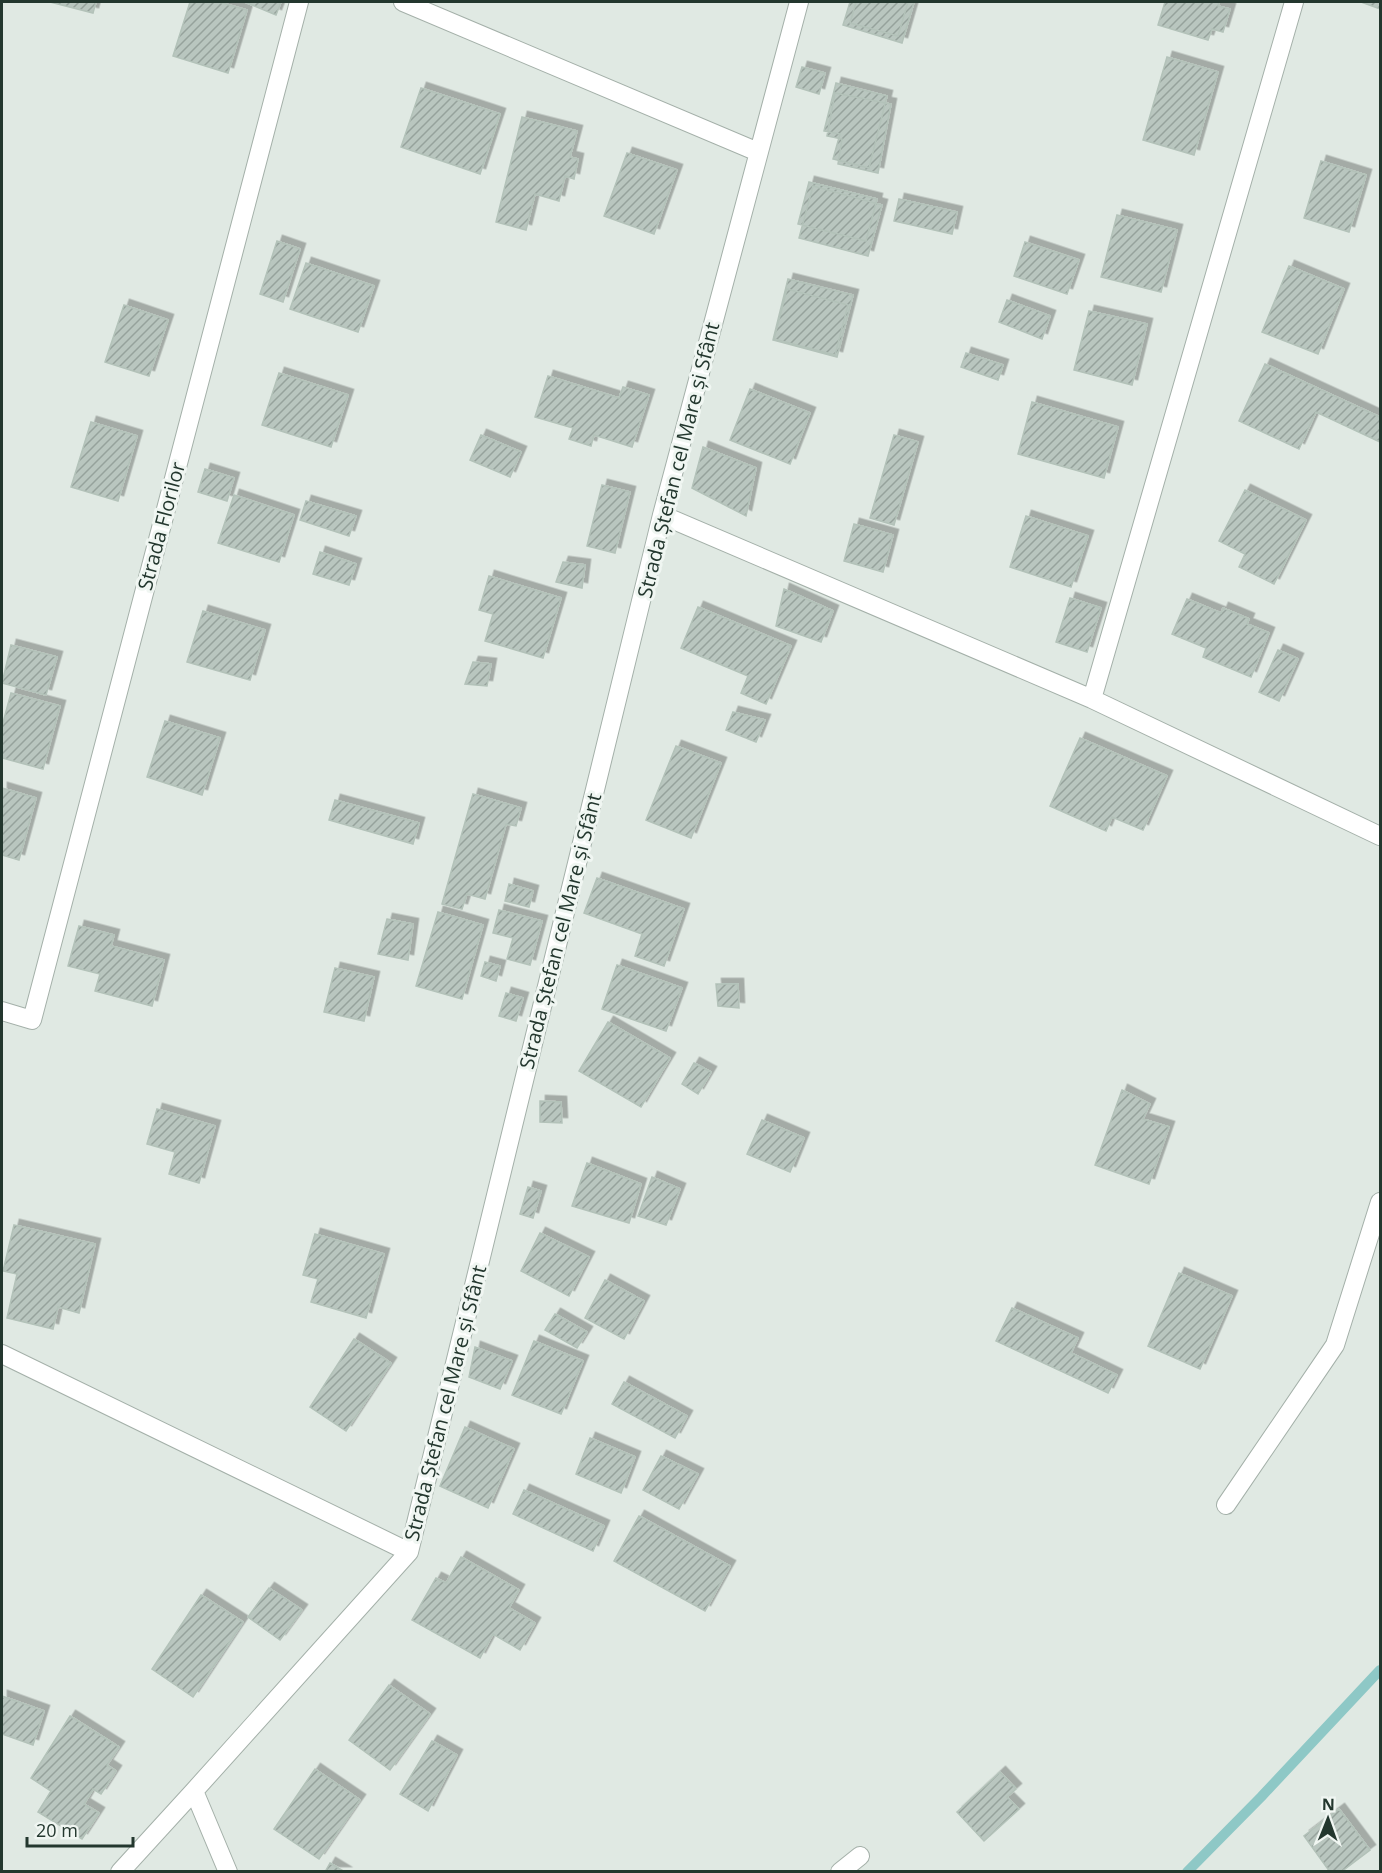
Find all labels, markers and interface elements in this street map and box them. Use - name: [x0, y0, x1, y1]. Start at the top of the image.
- street label: Strada Ștefan cel Mare și Sfânt: [631, 319, 725, 601]
- street label: Strada Florilor: [131, 459, 191, 593]
- street label: Strada Ștefan cel Mare și Sfânt: [513, 790, 607, 1072]
- street label: Strada Ștefan cel Mare și Sfânt: [398, 1262, 492, 1544]
- north arrow: [1298, 1789, 1358, 1849]
- text: N: [1322, 1793, 1335, 1815]
- scale bar: [27, 1810, 134, 1848]
- text: 20 m: [36, 1818, 78, 1842]

